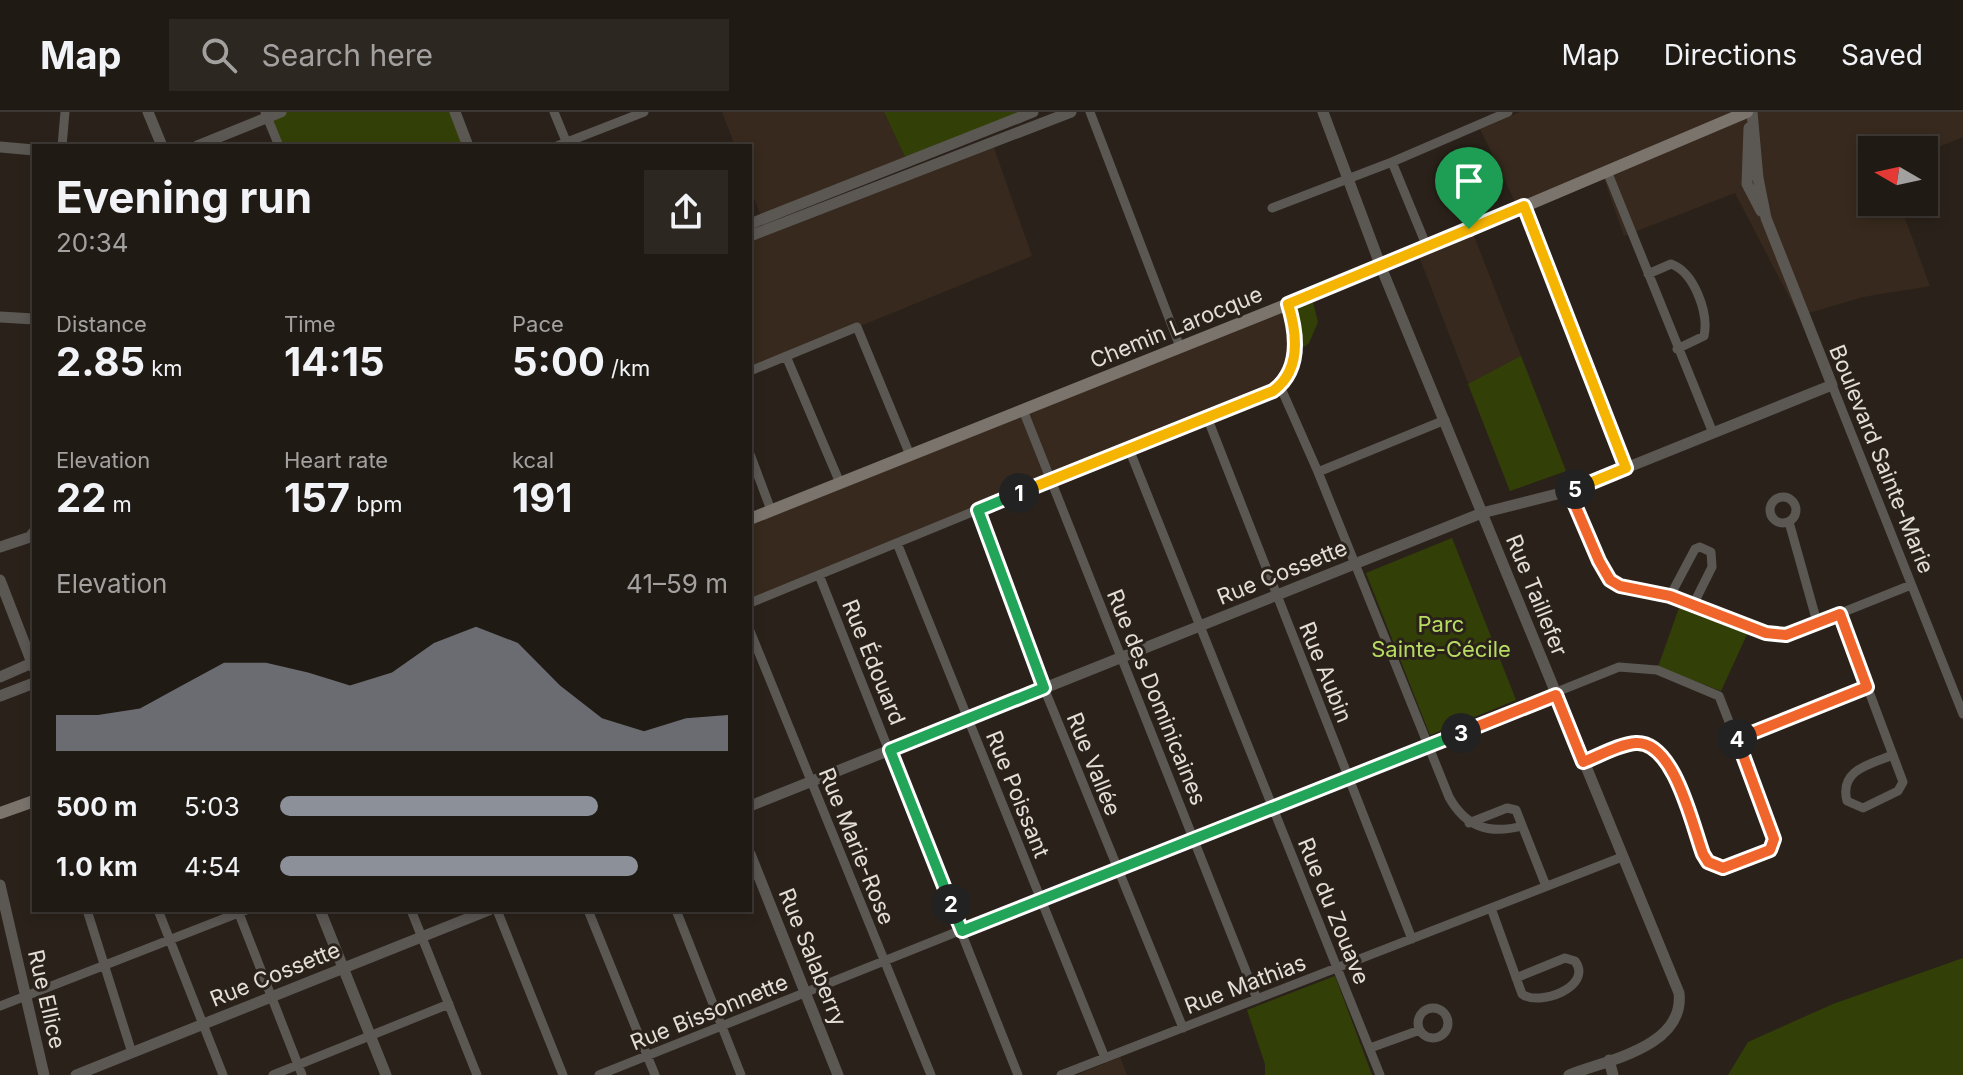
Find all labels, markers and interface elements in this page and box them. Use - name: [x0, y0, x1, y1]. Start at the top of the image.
- search box: [169, 19, 729, 91]
- text: Map: [40, 32, 121, 78]
- icon: search: [197, 33, 241, 77]
- text: Search here: [261, 37, 433, 73]
- text: Map: [1561, 38, 1620, 72]
- text: Directions: [1664, 38, 1797, 72]
- text: Saved: [1841, 38, 1923, 72]
- north arrow: [1858, 136, 1938, 216]
- map controls: [1858, 136, 1938, 216]
- pin: [1435, 147, 1503, 229]
- icon: arrive: [1447, 159, 1491, 203]
- text: Evening run: [56, 170, 312, 224]
- button: share: [644, 170, 728, 254]
- text: 20:34: [56, 227, 129, 258]
- street label: Chemin Larocque: [1086, 281, 1266, 373]
- text: Distance: [56, 311, 147, 337]
- text: Time: [284, 311, 336, 337]
- text: Pace: [512, 311, 564, 337]
- text: 2.85: [56, 337, 145, 386]
- text: 14:15: [284, 337, 384, 386]
- text: 5:00: [512, 337, 605, 386]
- street label: Boulevard Sainte-Marie: [1824, 341, 1940, 577]
- text: km: [145, 355, 183, 381]
- text: /km: [605, 355, 650, 381]
- text: Elevation: [56, 447, 150, 473]
- text: Heart rate: [284, 447, 388, 473]
- text: kcal: [512, 447, 554, 473]
- pin: 5: [1555, 469, 1595, 509]
- text: 22: [56, 473, 106, 522]
- text: 157: [284, 473, 350, 522]
- text: 191: [512, 473, 572, 522]
- pin: 1: [999, 473, 1039, 513]
- text: 5: [1568, 476, 1582, 502]
- text: 1: [1014, 480, 1024, 506]
- text: m: [106, 491, 132, 517]
- text: bpm: [350, 491, 402, 517]
- street label: Rue Taillefer: [1501, 531, 1573, 659]
- street label: Rue Cossette: [1213, 534, 1351, 610]
- text: Elevation: [56, 568, 167, 599]
- text: 41–59 m: [626, 568, 728, 599]
- street label: Rue des Dominicaines: [1102, 585, 1212, 809]
- street label: Rue Édouard: [837, 596, 911, 728]
- park label: Parc Sainte-Cécile: [1371, 611, 1511, 662]
- street label: Rue Aubin: [1294, 618, 1358, 726]
- street label: Rue Vallée: [1062, 709, 1126, 819]
- pin: 3: [1441, 713, 1481, 753]
- pin: 4: [1717, 719, 1757, 759]
- text: 3: [1454, 720, 1468, 746]
- text: 4: [1730, 726, 1744, 752]
- street label: Rue Poissant: [981, 727, 1055, 861]
- street label: Rue Marie-Rose: [814, 764, 900, 928]
- text: 500 m: [56, 791, 138, 822]
- text: 5:03: [184, 791, 240, 822]
- street label: Rue du Zouave: [1293, 834, 1375, 988]
- text: 1.0 km: [56, 851, 138, 882]
- text: 4:54: [184, 851, 241, 882]
- street label: Rue Salaberry: [774, 884, 852, 1030]
- pin: 2: [931, 884, 971, 924]
- text: 2: [944, 891, 958, 917]
- street label: Rue Cossette: [206, 936, 344, 1012]
- street label: Rue Ellice: [23, 947, 71, 1051]
- street label: Rue Mathias: [1181, 949, 1309, 1019]
- street label: Rue Bissonnette: [626, 969, 792, 1055]

